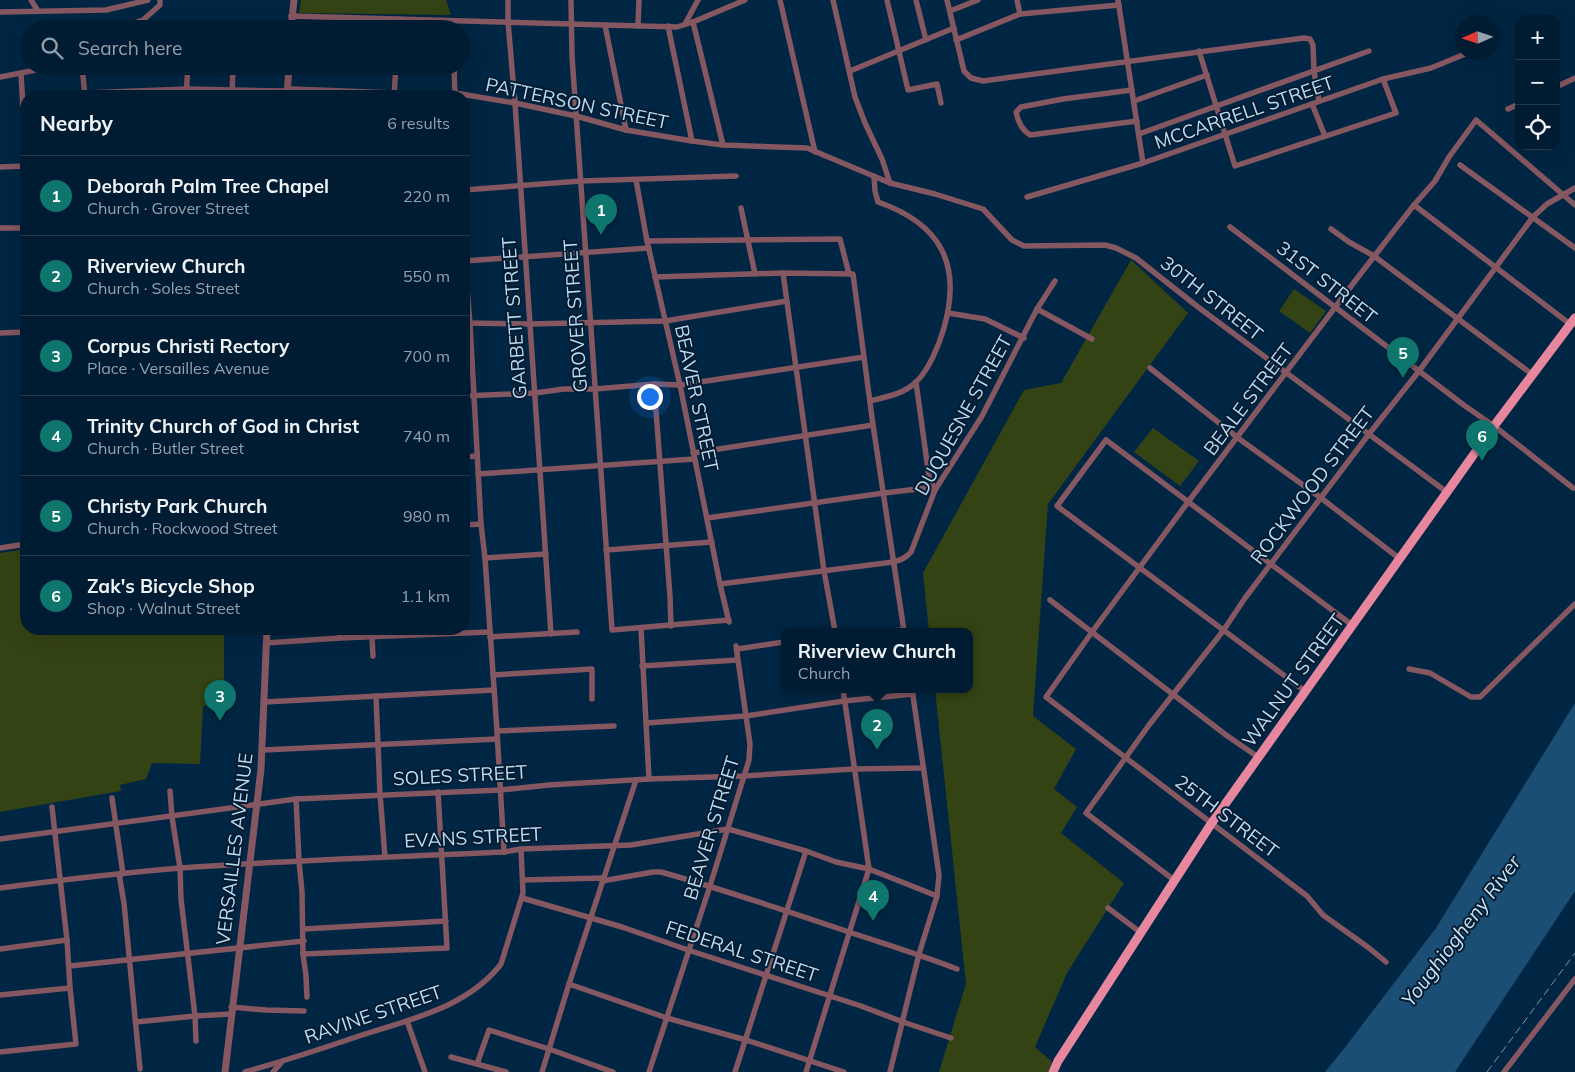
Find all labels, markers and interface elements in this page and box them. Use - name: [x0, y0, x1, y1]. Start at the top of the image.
- north arrow: [1455, 15, 1500, 60]
- map controls: [1515, 15, 1560, 150]
- button: +: [1515, 15, 1560, 60]
- search box: [20, 20, 470, 75]
- icon: search: [38, 34, 66, 62]
- text: Search here: [78, 36, 182, 60]
- button: −: [1515, 60, 1560, 105]
- street label: MCCARRELL STREET: [1151, 70, 1337, 154]
- street label: PATTERSON STREET: [483, 72, 671, 134]
- button: locate: [1515, 105, 1560, 150]
- text: Nearby: [40, 110, 113, 136]
- text: 6 results: [387, 113, 450, 133]
- text: Deborah Palm Tree Chapel: [87, 174, 329, 198]
- text: 1: [51, 186, 61, 206]
- text: 220 m: [403, 186, 450, 206]
- pin: 1: [585, 194, 617, 235]
- text: Church · Grover Street: [87, 198, 249, 218]
- street label: GARBETT STREET: [496, 235, 532, 400]
- street label: 31ST STREET: [1272, 235, 1382, 329]
- street label: GROVER STREET: [558, 238, 592, 393]
- street label: 30TH STREET: [1156, 251, 1268, 346]
- text: Riverview Church: [87, 254, 246, 278]
- text: 2: [51, 266, 61, 286]
- text: 550 m: [403, 266, 450, 286]
- text: Church · Soles Street: [87, 278, 240, 298]
- street label: BEAVER STREET: [670, 323, 724, 474]
- street label: DUQUESNE STREET: [909, 330, 1017, 499]
- text: Corpus Christi Rectory: [87, 334, 289, 358]
- pin: 5: [1387, 337, 1419, 378]
- street label: BEALE STREET: [1198, 338, 1298, 460]
- text: 3: [51, 346, 61, 366]
- text: 700 m: [403, 346, 450, 366]
- text: Place · Versailles Avenue: [87, 358, 270, 378]
- your location: [637, 384, 663, 410]
- street label: ROCKWOOD STREET: [1245, 401, 1380, 569]
- text: Trinity Church of God in Christ: [87, 414, 359, 438]
- pin: 6: [1466, 420, 1498, 461]
- text: 4: [51, 426, 61, 446]
- text: 740 m: [403, 426, 450, 446]
- text: Church · Butler Street: [87, 438, 244, 458]
- text: Christy Park Church: [87, 494, 268, 518]
- text: 5: [51, 506, 61, 526]
- text: 980 m: [403, 506, 450, 526]
- text: Church · Rockwood Street: [87, 518, 278, 538]
- text: Zak's Bicycle Shop: [87, 574, 255, 598]
- text: 6: [51, 586, 61, 606]
- text: 1.1 km: [401, 586, 450, 606]
- text: Shop · Walnut Street: [87, 598, 240, 618]
- street label: WALNUT STREET: [1237, 608, 1350, 751]
- popup: [781, 628, 973, 693]
- text: Riverview Church: [798, 639, 956, 663]
- text: Church: [798, 663, 850, 683]
- pin: 3: [204, 680, 236, 721]
- pin: 2: [861, 709, 893, 750]
- street label: VERSAILLES AVENUE: [210, 752, 258, 946]
- street label: BEAVER STREET: [678, 753, 744, 903]
- street label: SOLES STREET: [392, 759, 528, 791]
- street label: 25TH STREET: [1170, 769, 1284, 863]
- street label: EVANS STREET: [403, 821, 543, 853]
- water label: Youghiogheny River: [1396, 850, 1526, 1011]
- pin: 4: [857, 880, 889, 921]
- street label: FEDERAL STREET: [663, 915, 822, 987]
- street label: RAVINE STREET: [301, 979, 446, 1049]

